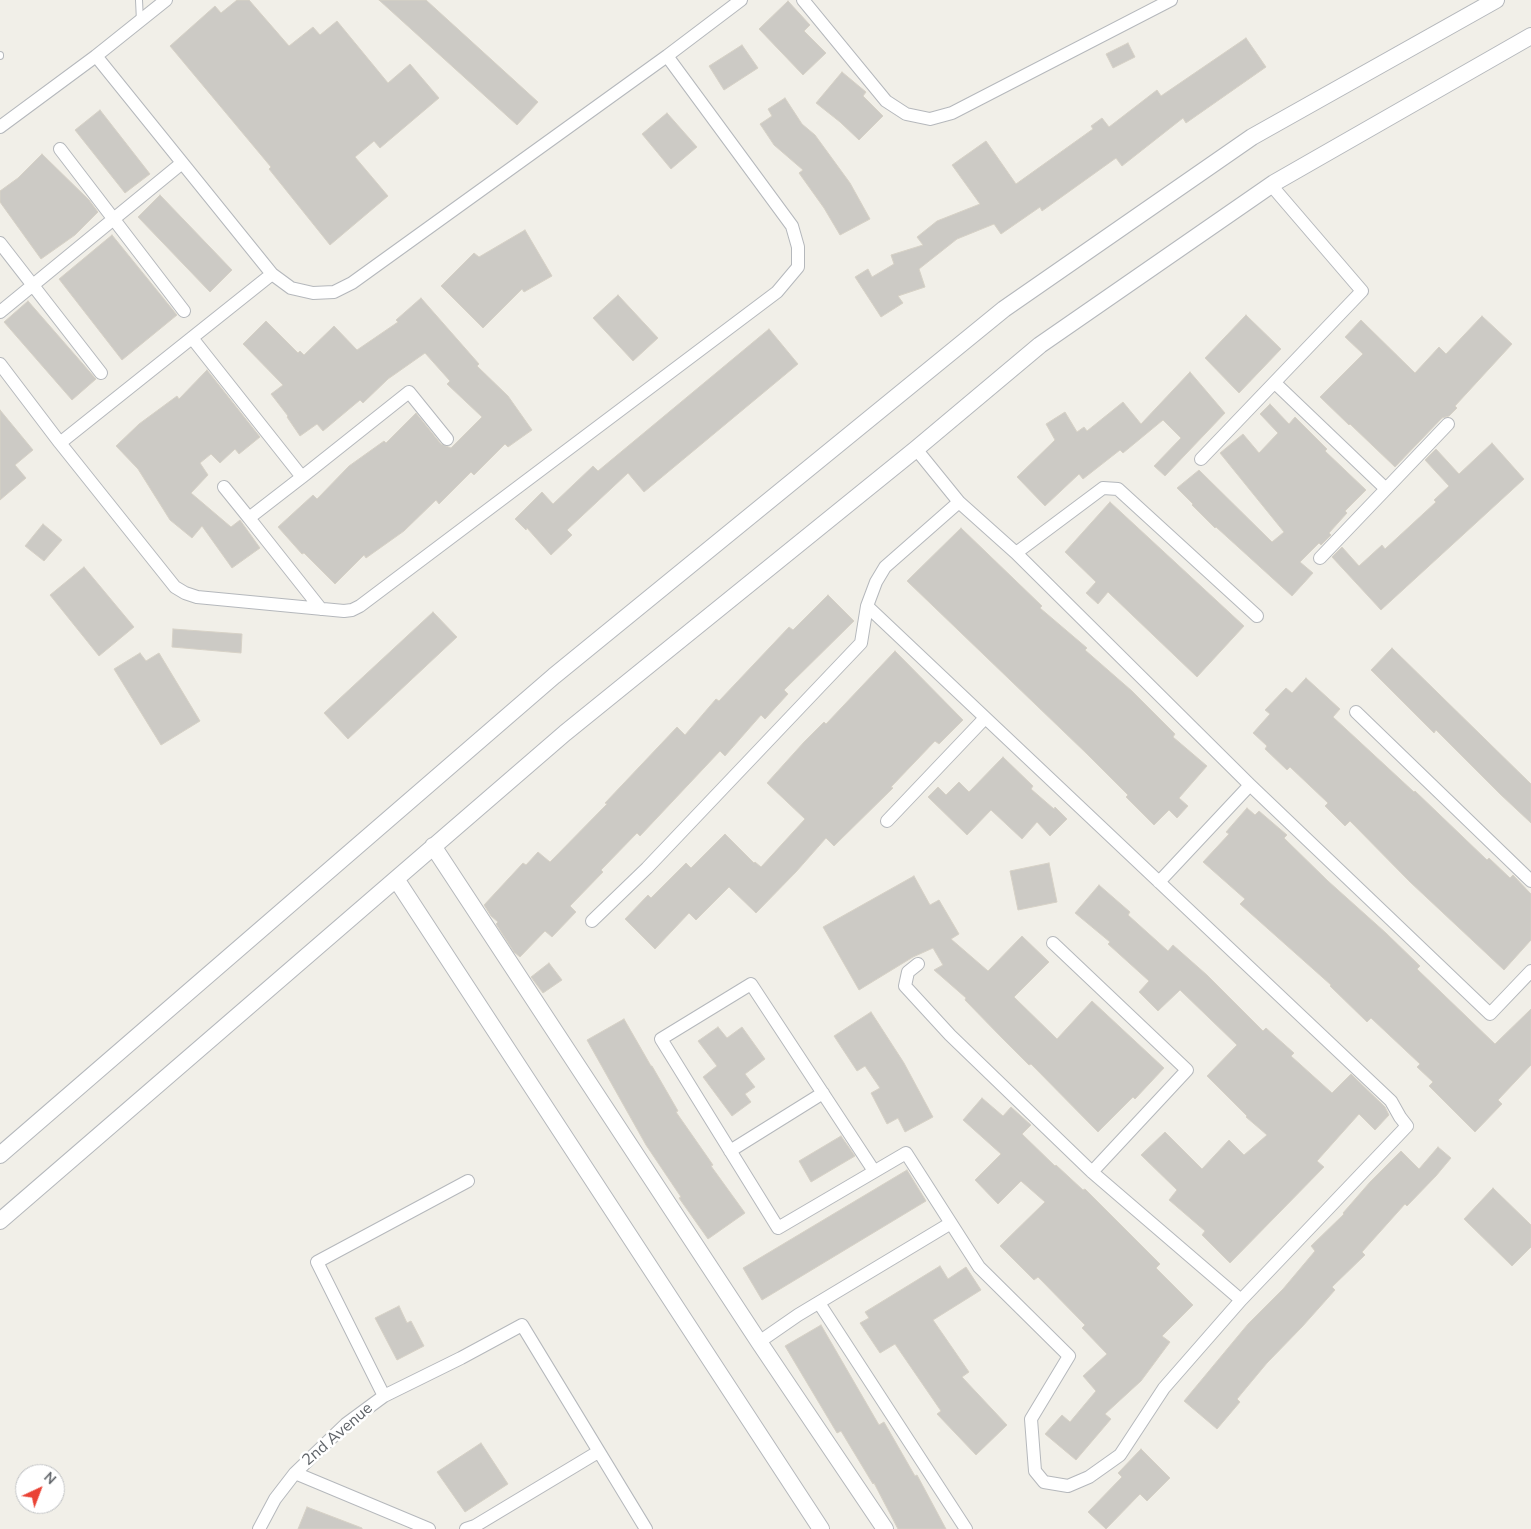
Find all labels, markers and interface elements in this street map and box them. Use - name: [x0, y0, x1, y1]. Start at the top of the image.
- street label: 2nd Avenue: [299, 1399, 377, 1471]
- north arrow: [15, 1464, 65, 1514]
- text: N: [40, 1468, 60, 1489]

